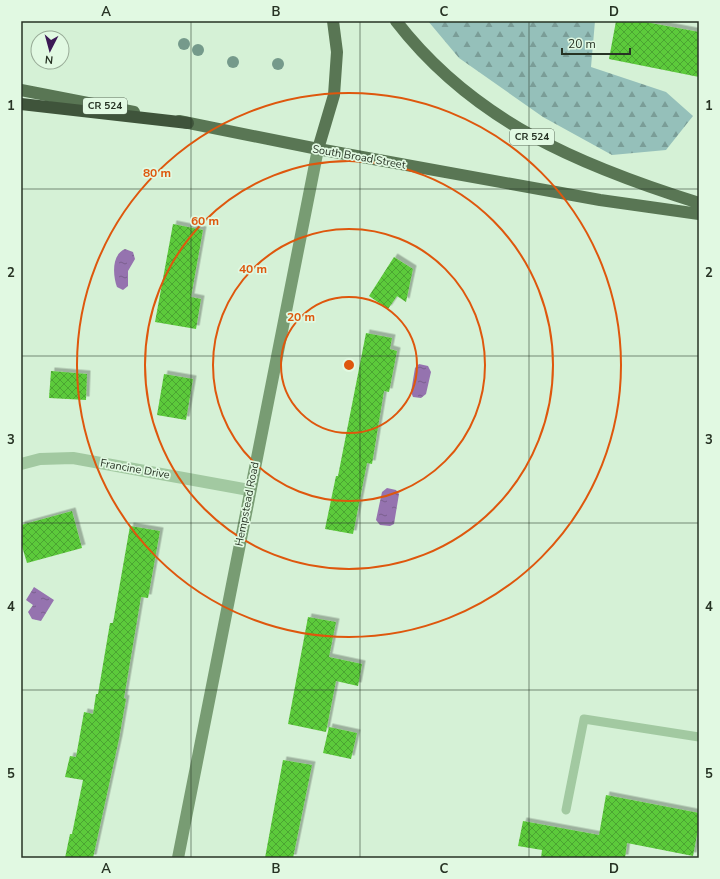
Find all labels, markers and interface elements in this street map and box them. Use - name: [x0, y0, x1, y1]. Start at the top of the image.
- text: A: [101, 3, 111, 21]
- text: B: [272, 3, 281, 21]
- text: C: [440, 3, 449, 21]
- text: D: [609, 3, 619, 21]
- north arrow: [30, 30, 70, 70]
- scale bar: [562, 30, 630, 56]
- text: 20 m: [568, 36, 596, 52]
- text: N: [44, 52, 54, 67]
- text: 1: [7, 97, 15, 115]
- text: 1: [705, 97, 713, 115]
- road number: CR 524: [83, 98, 127, 114]
- road number: CR 524: [510, 129, 554, 145]
- street label: South Broad Street: [311, 141, 407, 173]
- text: 80 m: [143, 165, 171, 181]
- text: 60 m: [191, 213, 219, 229]
- text: 40 m: [239, 261, 267, 277]
- text: 2: [7, 264, 15, 282]
- text: 2: [705, 264, 713, 282]
- text: 20 m: [287, 309, 315, 325]
- centre of rings: [342, 358, 356, 372]
- text: 3: [7, 431, 15, 449]
- text: 3: [705, 431, 713, 449]
- street label: Francine Drive: [99, 455, 171, 483]
- street label: Hempstead Road: [231, 461, 263, 547]
- text: 4: [7, 598, 15, 616]
- text: 4: [705, 598, 713, 616]
- text: 5: [7, 765, 15, 783]
- text: 5: [705, 765, 713, 783]
- text: A: [101, 860, 111, 878]
- text: B: [272, 860, 281, 878]
- text: C: [440, 860, 449, 878]
- text: D: [609, 860, 619, 878]

